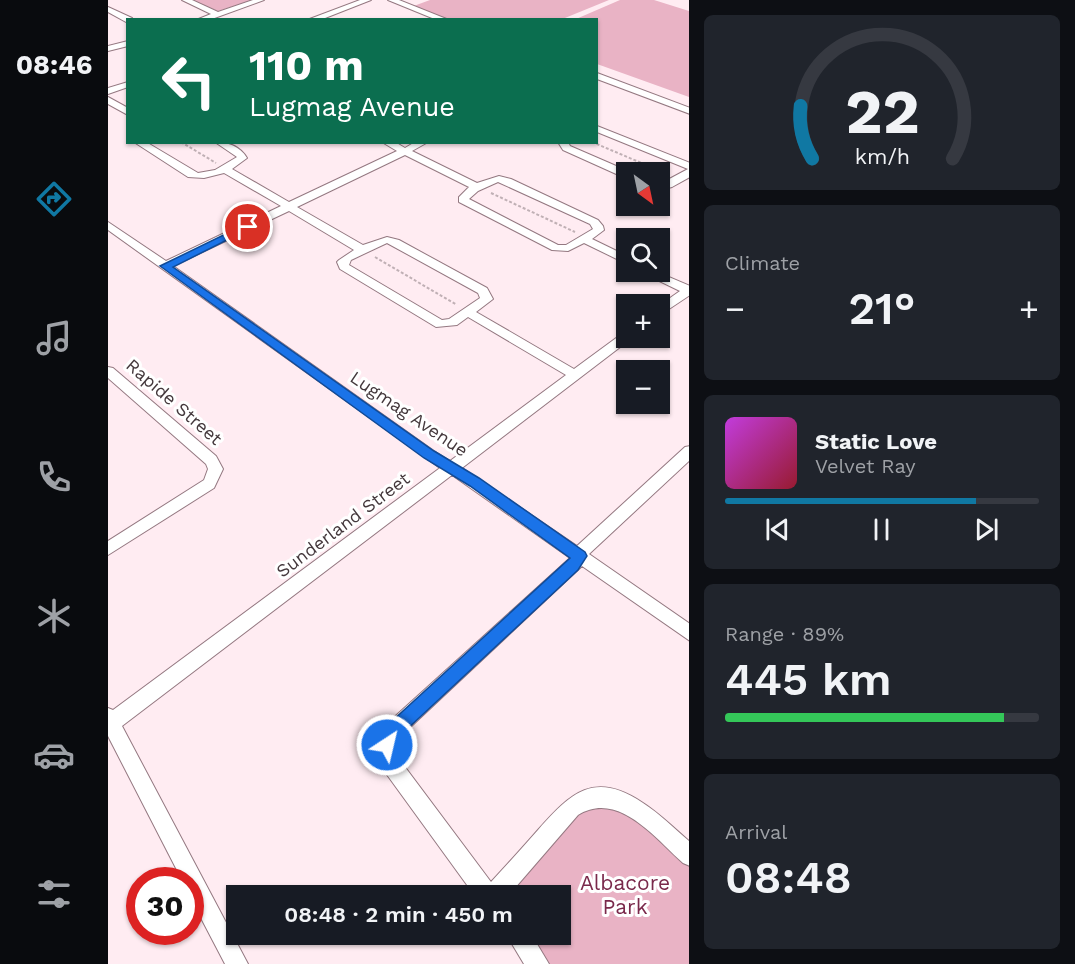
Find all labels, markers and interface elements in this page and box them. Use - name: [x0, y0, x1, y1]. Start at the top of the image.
- text: 110 m: [249, 41, 364, 90]
- icon: left: [150, 42, 228, 120]
- text: 08:46: [16, 49, 92, 81]
- text: 22: [845, 76, 919, 149]
- text: Lugmag Avenue: [249, 91, 455, 123]
- text: km/h: [854, 145, 910, 170]
- north arrow: [616, 162, 670, 216]
- map controls: [616, 162, 670, 414]
- icon: directions: [33, 178, 75, 220]
- pin: [222, 201, 273, 252]
- icon: arrive: [231, 210, 264, 243]
- button: search: [616, 228, 670, 282]
- text: Climate: [725, 251, 800, 275]
- text: 21°: [848, 282, 916, 335]
- text: −: [725, 289, 745, 328]
- text: +: [1019, 289, 1039, 328]
- button: +: [616, 294, 670, 348]
- icon: music: [33, 317, 75, 359]
- street label: Rapide Street: [122, 354, 227, 449]
- button: −: [616, 360, 670, 414]
- street label: Lugmag Avenue: [347, 367, 472, 461]
- text: Static Love: [815, 429, 937, 454]
- text: Velvet Ray: [815, 454, 916, 478]
- icon: phone: [33, 456, 75, 498]
- street label: Sunderland Street: [272, 467, 414, 581]
- icon: previous: [761, 513, 794, 546]
- icon: pause: [865, 513, 898, 546]
- icon: next: [970, 513, 1003, 546]
- icon: climate: [33, 595, 75, 637]
- text: Range · 89%: [725, 622, 844, 646]
- text: 445 km: [725, 653, 892, 706]
- position arrow: [355, 713, 419, 777]
- icon: car: [33, 734, 75, 776]
- text: Arrival: [725, 820, 787, 844]
- text: 08:48: [725, 851, 852, 904]
- speed limit sign: 30: [126, 867, 204, 945]
- park label: Albacore Park: [580, 870, 670, 919]
- icon: filters: [33, 873, 75, 915]
- text: 08:48 · 2 min · 450 m: [284, 902, 513, 927]

